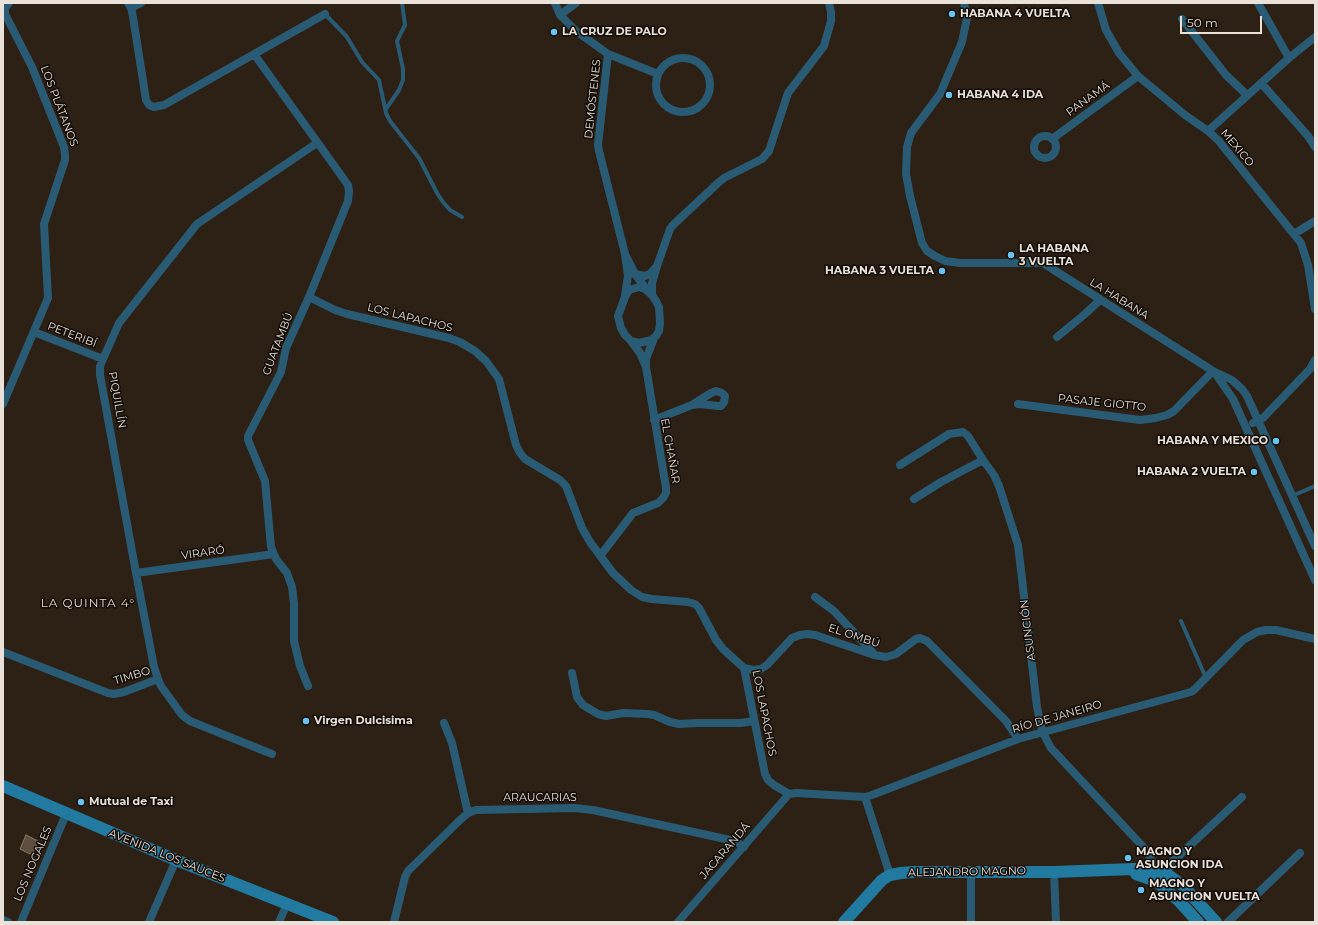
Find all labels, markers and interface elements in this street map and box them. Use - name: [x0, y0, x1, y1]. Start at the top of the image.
- place label: HABANA 4 VUELTA: [960, 7, 1070, 21]
- scale bar: [1182, 8, 1264, 34]
- marker: HABANA 4 VUELTA: [947, 9, 957, 19]
- text: 50 m: [1187, 15, 1218, 30]
- place label: LA CRUZ DE PALO: [562, 25, 667, 39]
- marker: LA CRUZ DE PALO: [549, 27, 559, 37]
- street label: DEMÓSTENES: [582, 59, 604, 139]
- street label: LOS PLÁTANOS: [37, 64, 81, 148]
- street label: PANAMÁ: [1064, 79, 1112, 119]
- place label: HABANA 4 IDA: [957, 88, 1043, 102]
- marker: HABANA 4 IDA: [944, 90, 954, 100]
- street label: MEXICO: [1218, 127, 1256, 169]
- place label: LA HABANA 3 VUELTA: [1019, 242, 1089, 268]
- marker: LA HABANA 3 VUELTA: [1006, 250, 1016, 260]
- place label: HABANA 3 VUELTA: [825, 264, 934, 278]
- marker: HABANA 3 VUELTA: [937, 266, 947, 276]
- street label: LA HABANA: [1087, 276, 1151, 322]
- street label: LOS LAPACHOS: [366, 301, 454, 335]
- street label: GUATAMBÚ: [260, 311, 296, 377]
- street label: PETERIBÍ: [45, 320, 99, 350]
- street label: PIQUILLÍN: [105, 370, 129, 430]
- street label: PASAJE GIOTTO: [1057, 392, 1147, 414]
- street label: EL CHAÑAR: [658, 417, 682, 485]
- place label: HABANA Y MEXICO: [1157, 434, 1268, 448]
- marker: HABANA Y MEXICO: [1271, 436, 1281, 446]
- place label: HABANA 2 VUELTA: [1137, 465, 1246, 479]
- marker: HABANA 2 VUELTA: [1249, 467, 1259, 477]
- street label: VIRARÓ: [180, 543, 226, 563]
- district label: LA QUINTA 4°: [41, 596, 135, 610]
- street label: ASUNCIÓN: [1018, 599, 1038, 661]
- street label: EL OMBÚ: [827, 621, 881, 651]
- street label: TIMBO: [112, 664, 152, 688]
- street label: LOS LAPACHOS: [749, 669, 779, 757]
- street label: RÍO DE JANEIRO: [1011, 698, 1103, 736]
- place label: Virgen Dulcisima: [314, 714, 413, 728]
- marker: Virgen Dulcisima: [301, 716, 311, 726]
- street label: ARAUCARIAS: [503, 791, 577, 805]
- place label: Mutual de Taxi: [89, 795, 173, 809]
- marker: Mutual de Taxi: [76, 797, 86, 807]
- street label: JACARANDÁ: [697, 820, 753, 882]
- street label: LOS NOGALES: [11, 824, 55, 904]
- street label: AVENIDA LOS SAUCES: [107, 827, 227, 885]
- place label: MAGNO Y ASUNCION IDA: [1136, 845, 1223, 871]
- marker: MAGNO Y ASUNCION IDA: [1123, 853, 1133, 863]
- street label: ALEJANDRO MAGNO: [908, 864, 1026, 880]
- place label: MAGNO Y ASUNCION VUELTA: [1149, 877, 1260, 903]
- marker: MAGNO Y ASUNCION VUELTA: [1136, 885, 1146, 895]

